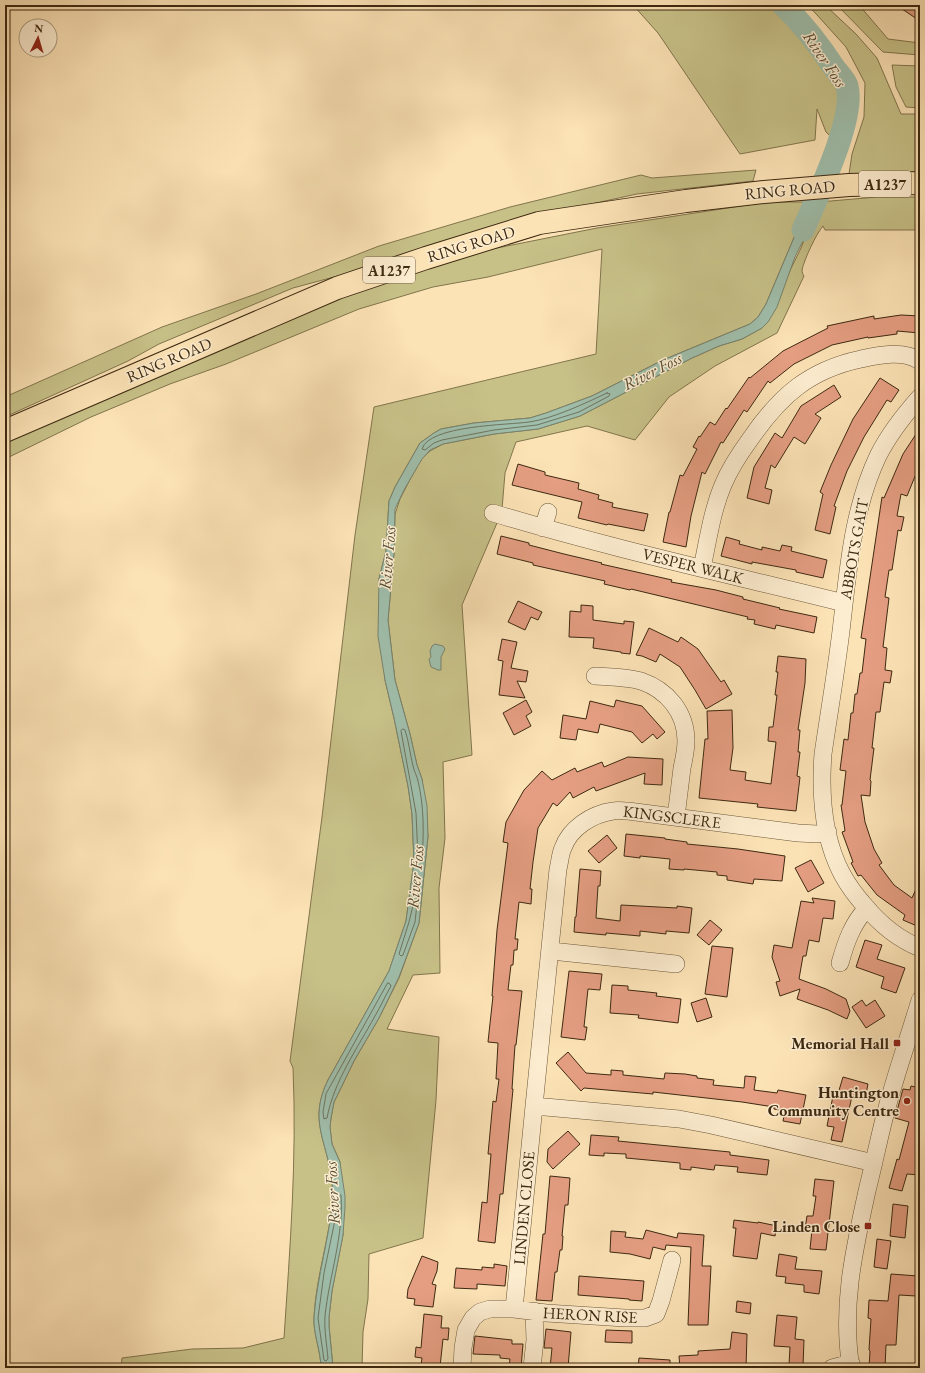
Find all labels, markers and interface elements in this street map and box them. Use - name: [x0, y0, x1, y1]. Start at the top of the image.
- north arrow: [18, 18, 58, 58]
- text: N: [34, 21, 44, 35]
- water label: River Foss: [798, 26, 852, 92]
- road number: A1237: [859, 171, 911, 197]
- street label: RING ROAD: [744, 176, 836, 204]
- street label: RING ROAD: [425, 221, 517, 267]
- road number: A1237: [363, 257, 415, 283]
- street label: RING ROAD: [123, 333, 215, 387]
- water label: River Foss: [619, 347, 686, 395]
- street label: ABBOTS GAIT: [835, 497, 873, 602]
- water label: River Foss: [373, 525, 401, 591]
- street label: VESPER WALK: [640, 543, 747, 589]
- street label: KINGSCLERE: [622, 801, 722, 833]
- water label: River Foss: [401, 844, 429, 910]
- place label: Memorial Hall: [791, 1033, 889, 1054]
- marker: Memorial Hall: [892, 1038, 902, 1048]
- place label: Huntington Community Centre: [768, 1082, 899, 1121]
- marker: Huntington Community Centre: [902, 1096, 912, 1106]
- street label: LINDEN CLOSE: [509, 1150, 539, 1266]
- water label: River Foss: [319, 1160, 345, 1225]
- place label: Linden Close: [773, 1216, 860, 1237]
- marker: Linden Close: [863, 1221, 873, 1231]
- street label: HERON RISE: [542, 1302, 638, 1328]

